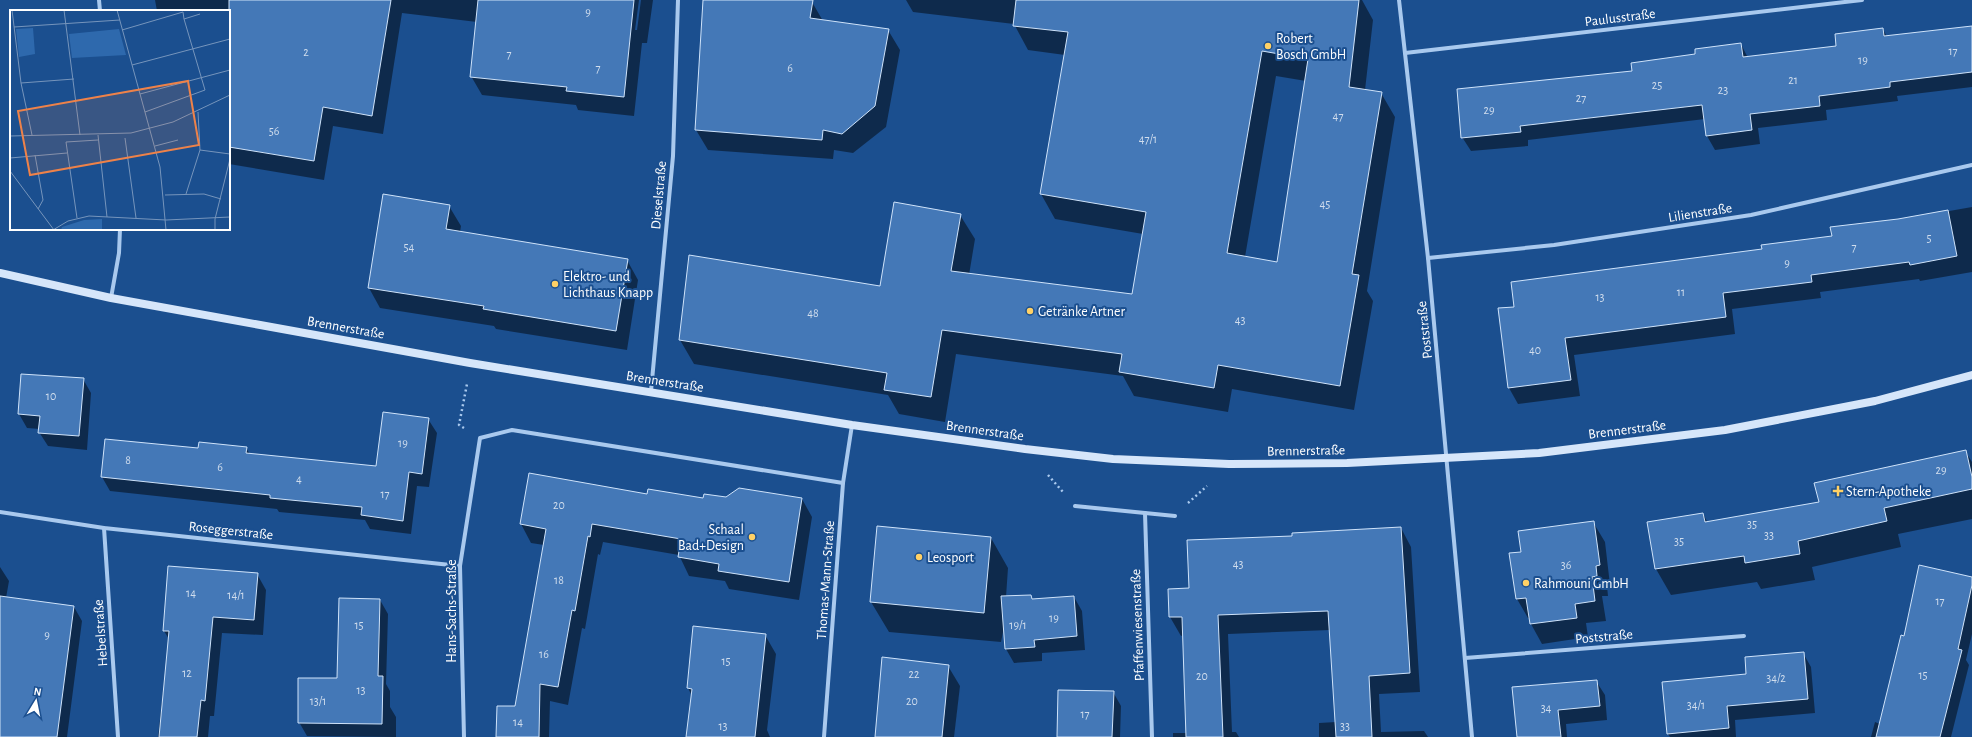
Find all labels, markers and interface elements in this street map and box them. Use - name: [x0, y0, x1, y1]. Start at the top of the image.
- house number: 9: [585, 6, 591, 18]
- street label: Paulusstraße: [1584, 7, 1656, 29]
- inset map: [10, 10, 230, 230]
- place label: Robert Bosch GmbH: [1276, 32, 1346, 62]
- marker: Robert Bosch GmbH: [1263, 41, 1273, 51]
- house number: 17: [1948, 45, 1958, 57]
- house number: 2: [303, 46, 309, 58]
- house number: 7: [506, 48, 512, 60]
- house number: 19: [1858, 54, 1868, 66]
- house number: 7: [595, 62, 601, 74]
- house number: 6: [787, 62, 793, 74]
- house number: 21: [1788, 74, 1798, 86]
- house number: 25: [1652, 79, 1662, 91]
- house number: 23: [1718, 84, 1728, 96]
- house number: 27: [1576, 92, 1586, 104]
- house number: 29: [1483, 104, 1495, 116]
- house number: 47: [1333, 110, 1343, 122]
- house number: 56: [269, 125, 280, 137]
- house number: 47/1: [1139, 133, 1157, 145]
- street label: Dieselstraße: [649, 160, 669, 230]
- house number: 45: [1320, 198, 1330, 210]
- street label: Lilienstraße: [1667, 201, 1733, 225]
- house number: 5: [1926, 232, 1932, 244]
- house number: 54: [404, 241, 415, 253]
- house number: 7: [1851, 241, 1857, 253]
- house number: 9: [1784, 257, 1790, 269]
- place label: Elektro- und Lichthaus Knapp: [563, 270, 653, 300]
- marker: Elektro- und Lichthaus Knapp: [550, 279, 560, 289]
- house number: 11: [1677, 286, 1685, 298]
- house number: 13: [1595, 291, 1605, 303]
- street label: Poststraße: [1415, 300, 1435, 359]
- place label: Getränke Artner: [1038, 305, 1126, 319]
- marker: Getränke Artner: [1025, 306, 1035, 316]
- house number: 48: [807, 307, 819, 319]
- street label: Brennerstraße: [306, 314, 386, 342]
- house number: 43: [1235, 314, 1245, 326]
- house number: 40: [1529, 344, 1541, 356]
- street label: Brennerstraße: [625, 369, 705, 395]
- house number: 10: [46, 390, 56, 402]
- street label: Brennerstraße: [1587, 418, 1667, 442]
- street label: Brennerstraße: [945, 419, 1025, 443]
- house number: 19: [398, 437, 408, 449]
- street label: Brennerstraße: [1267, 443, 1345, 459]
- house number: 8: [125, 454, 131, 466]
- house number: 6: [217, 461, 223, 473]
- house number: 29: [1935, 464, 1947, 476]
- house number: 4: [296, 473, 302, 485]
- place label: Stern-Apotheke: [1846, 485, 1931, 499]
- marker: Stern-Apotheke: [1833, 486, 1843, 496]
- house number: 17: [380, 488, 390, 500]
- house number: 20: [553, 499, 565, 511]
- house number: 35: [1747, 518, 1757, 530]
- street label: Roseggerstraße: [188, 520, 274, 542]
- street label: Thomas-Mann-Straße: [815, 520, 837, 640]
- place label: Schaal Bad+Design: [678, 523, 744, 553]
- house number: 33: [1764, 529, 1774, 541]
- marker: Schaal Bad+Design: [747, 532, 757, 542]
- house number: 35: [1674, 535, 1684, 547]
- place label: Leosport: [927, 551, 975, 565]
- marker: Leosport: [914, 552, 924, 562]
- house number: 43: [1233, 558, 1243, 570]
- street label: Hans-Sachs-Straße: [445, 559, 459, 663]
- house number: 36: [1561, 559, 1572, 571]
- street label: Pfaffenwiesenstraße: [1129, 569, 1147, 681]
- house number: 18: [554, 574, 564, 586]
- place label: Rahmouni GmbH: [1534, 577, 1629, 591]
- marker: Rahmouni GmbH: [1521, 578, 1531, 588]
- house number: 14: [186, 587, 196, 599]
- house number: 14/1: [227, 589, 245, 601]
- house number: 17: [1935, 595, 1945, 607]
- street label: Hebelstraße: [92, 599, 110, 667]
- house number: 19: [1049, 612, 1059, 624]
- house number: 15: [354, 619, 364, 631]
- house number: 19/1: [1009, 619, 1027, 631]
- street label: Poststraße: [1575, 627, 1634, 646]
- house number: 9: [44, 629, 50, 641]
- house number: 16: [539, 648, 549, 660]
- house number: 15: [721, 655, 731, 667]
- house number: 12: [182, 667, 192, 679]
- house number: 22: [909, 668, 920, 680]
- house number: 15: [1918, 669, 1928, 681]
- house number: 20: [1196, 670, 1208, 682]
- house number: 34/2: [1766, 672, 1786, 684]
- north arrow: [16, 681, 56, 721]
- house number: 13: [356, 684, 366, 696]
- text: N: [33, 686, 42, 698]
- house number: 13/1: [310, 695, 326, 707]
- house number: 20: [906, 695, 918, 707]
- house number: 34/1: [1687, 699, 1705, 711]
- house number: 34: [1541, 702, 1552, 714]
- house number: 17: [1080, 708, 1090, 720]
- house number: 14: [513, 716, 523, 728]
- house number: 13: [718, 720, 728, 732]
- house number: 33: [1340, 720, 1350, 732]

